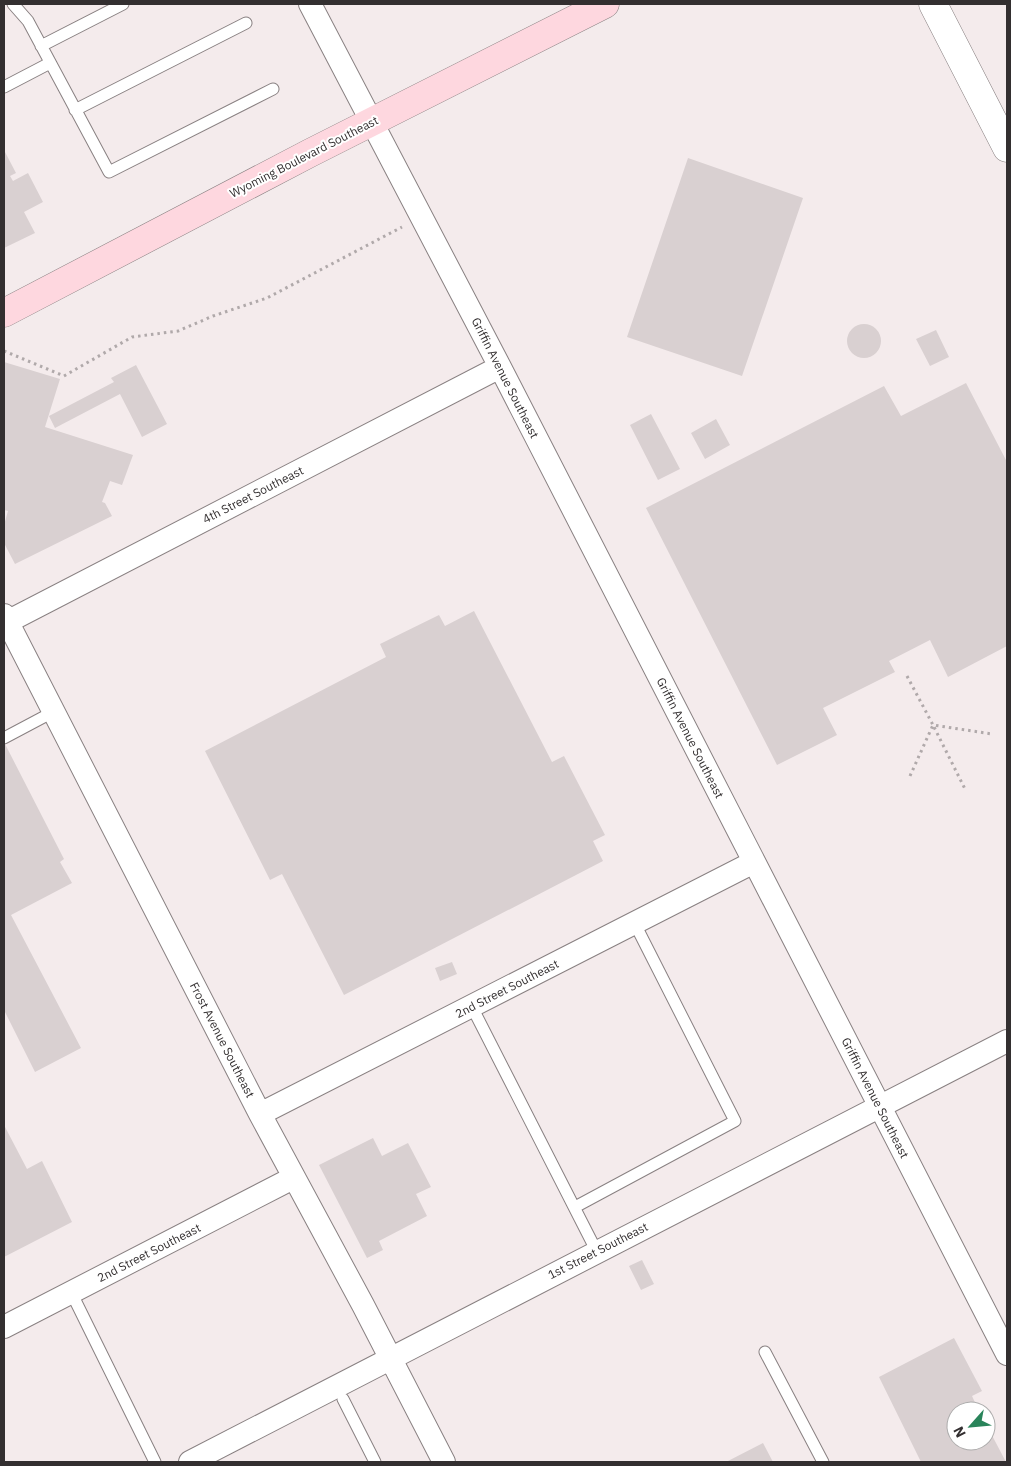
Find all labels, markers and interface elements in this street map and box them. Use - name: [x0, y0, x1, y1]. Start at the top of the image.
- street label: Wyoming Boulevard Southeast: [227, 112, 381, 201]
- street label: Griffin Avenue Southeast: [468, 315, 542, 441]
- street label: 4th Street Southeast: [200, 463, 306, 527]
- street label: Griffin Avenue Southeast: [653, 675, 727, 801]
- street label: 2nd Street Southeast: [453, 956, 561, 1021]
- street label: Frost Avenue Southeast: [187, 979, 258, 1100]
- street label: Griffin Avenue Southeast: [838, 1035, 912, 1161]
- street label: 1st Street Southeast: [545, 1219, 650, 1282]
- street label: 2nd Street Southeast: [95, 1220, 203, 1285]
- north arrow: [946, 1401, 996, 1451]
- text: N: [949, 1423, 970, 1441]

